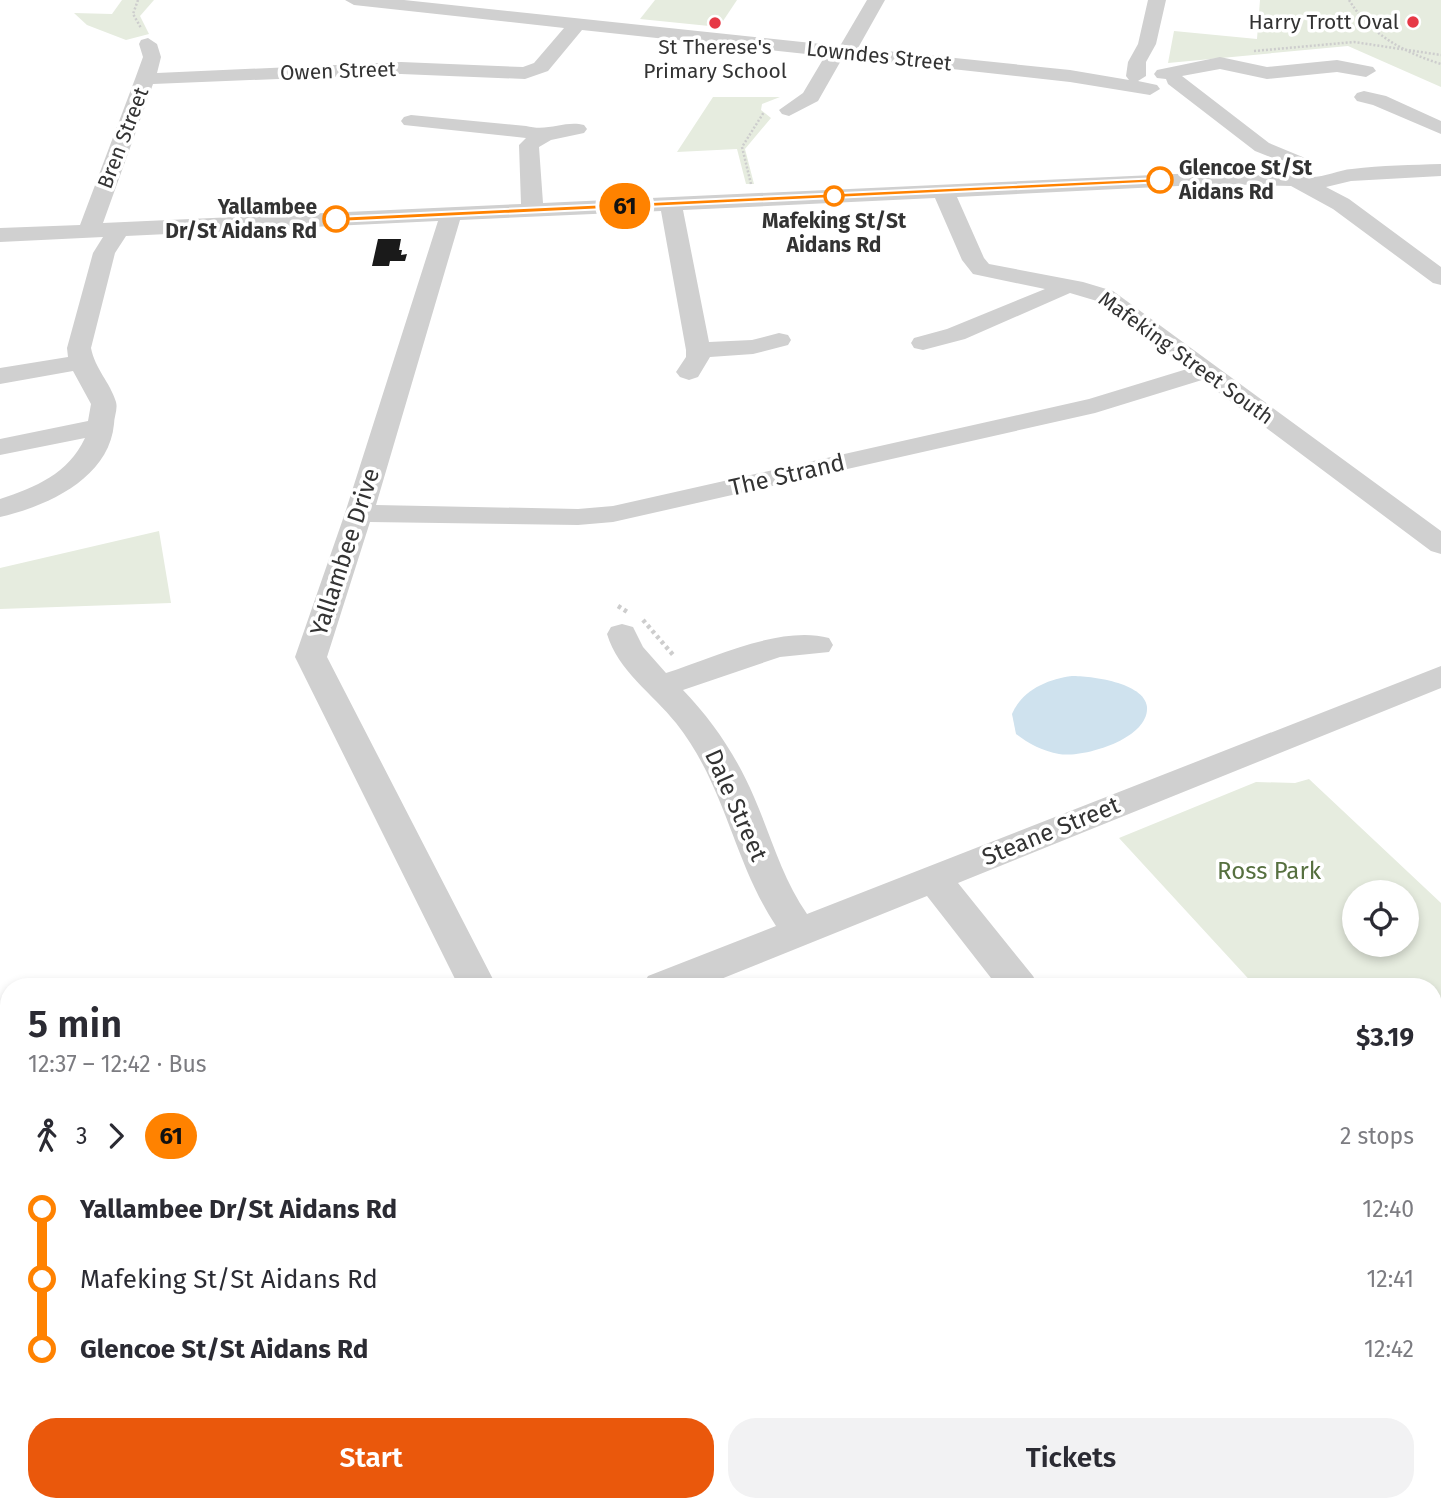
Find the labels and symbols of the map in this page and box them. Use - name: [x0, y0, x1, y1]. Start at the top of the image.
- place label: Harry Trott Oval: [1249, 9, 1399, 35]
- marker: Harry Trott Oval: [1405, 14, 1421, 30]
- marker: St Therese's Primary School: [707, 15, 723, 31]
- place label: St Therese's Primary School: [643, 34, 787, 84]
- street label: Lowndes Street: [805, 35, 953, 77]
- street label: Owen Street: [280, 56, 397, 86]
- street label: Bren Street: [92, 83, 154, 192]
- place label: Glencoe St/St Aidans Rd: [1178, 155, 1313, 205]
- marker: Glencoe St/St Aidans Rd: [1147, 167, 1173, 193]
- line badge: 61: [594, 183, 656, 229]
- marker: Mafeking St/St Aidans Rd: [824, 186, 844, 206]
- place label: Yallambee Dr/St Aidans Rd: [165, 194, 317, 244]
- marker: Yallambee Dr/St Aidans Rd: [323, 206, 349, 232]
- place label: Mafeking St/St Aidans Rd: [762, 208, 907, 258]
- street label: Mafeking Street South: [1093, 286, 1279, 430]
- street label: The Strand: [727, 448, 847, 502]
- street label: Yallambee Drive: [305, 465, 385, 639]
- street label: Dale Street: [699, 745, 773, 866]
- street label: Steane Street: [978, 791, 1124, 871]
- park label: Ross Park: [1217, 857, 1322, 885]

